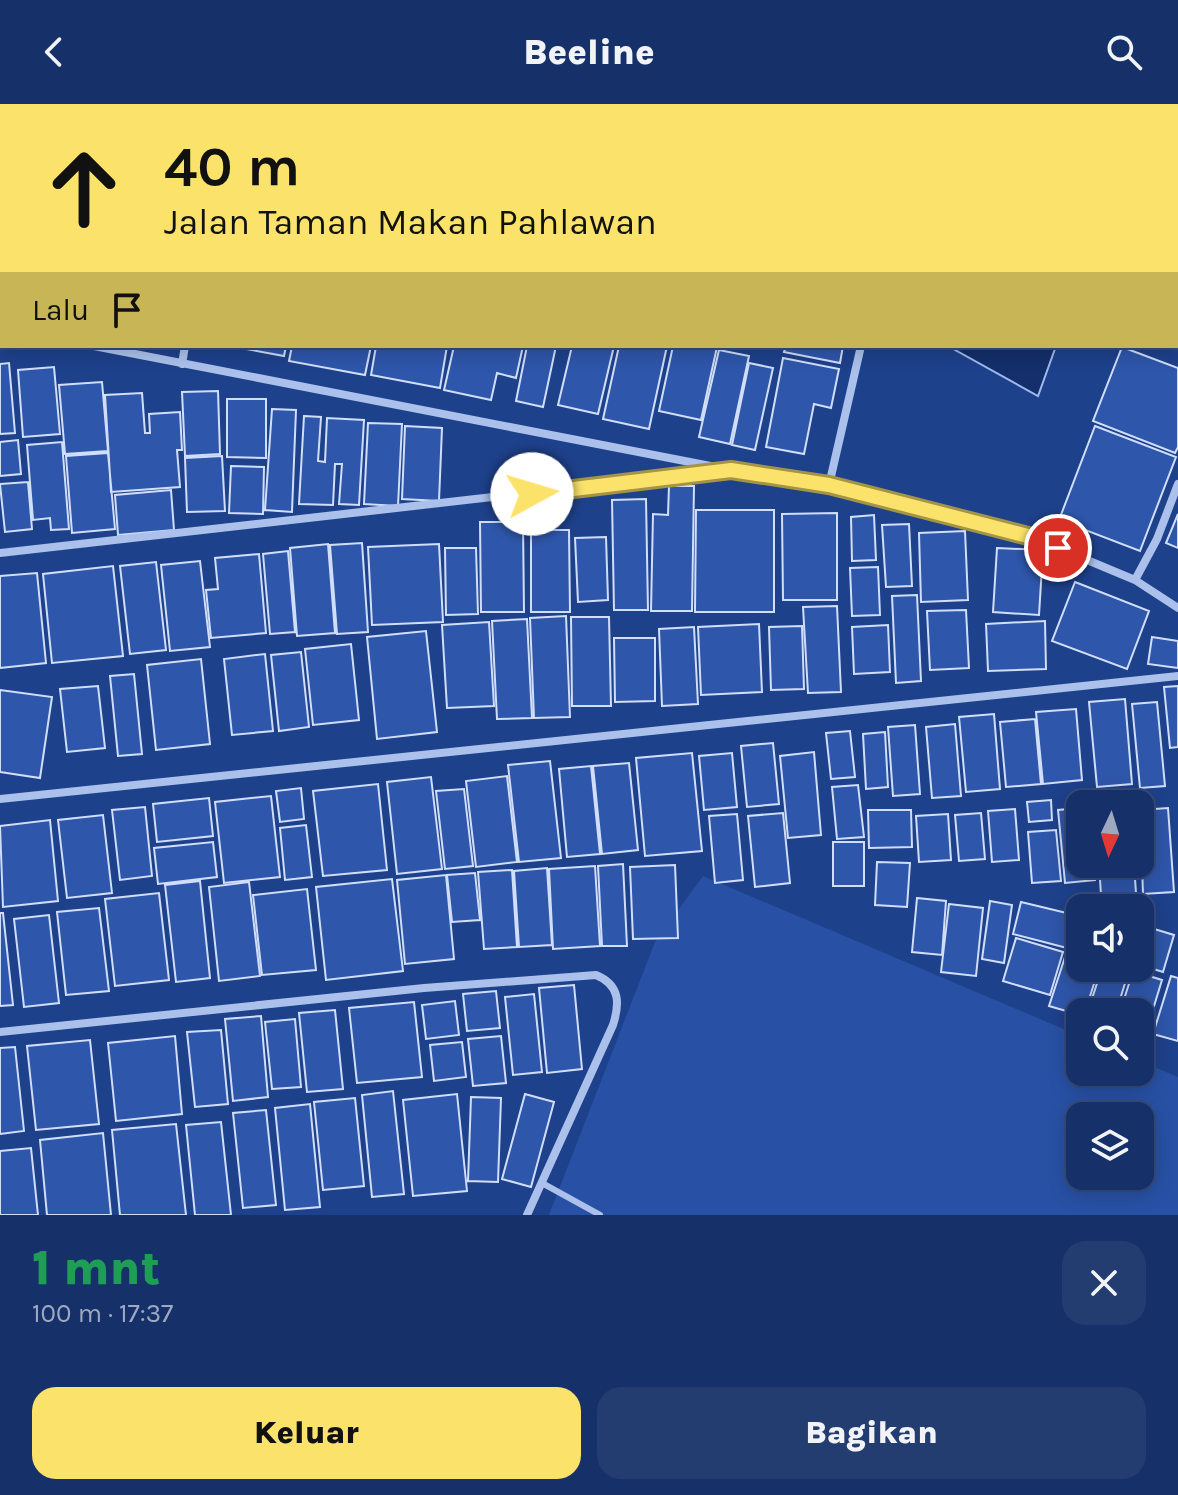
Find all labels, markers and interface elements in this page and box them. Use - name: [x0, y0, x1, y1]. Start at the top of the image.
- icon: back: [32, 30, 76, 74]
- icon: search: [1102, 30, 1146, 74]
- text: Beeline: [523, 31, 655, 73]
- text: 40 m: [164, 134, 300, 199]
- icon: ahead: [32, 136, 136, 240]
- text: Jalan Taman Makan Pahlawan: [164, 201, 657, 243]
- icon: arrive: [105, 288, 149, 332]
- text: Lalu: [32, 292, 89, 328]
- position arrow: [490, 452, 574, 536]
- pin: [1024, 514, 1092, 582]
- icon: arrive: [1036, 526, 1080, 570]
- north arrow: [1066, 790, 1154, 878]
- map controls: [1066, 790, 1154, 1190]
- button: sound: [1066, 894, 1154, 982]
- button: search: [1066, 998, 1154, 1086]
- button: layers: [1066, 1102, 1154, 1190]
- text: 1 mnt: [32, 1240, 160, 1296]
- button: close: [1062, 1241, 1146, 1325]
- text: 100 m · 17:37: [32, 1298, 173, 1329]
- button: Keluar: [32, 1387, 581, 1479]
- button: Bagikan: [597, 1387, 1146, 1479]

